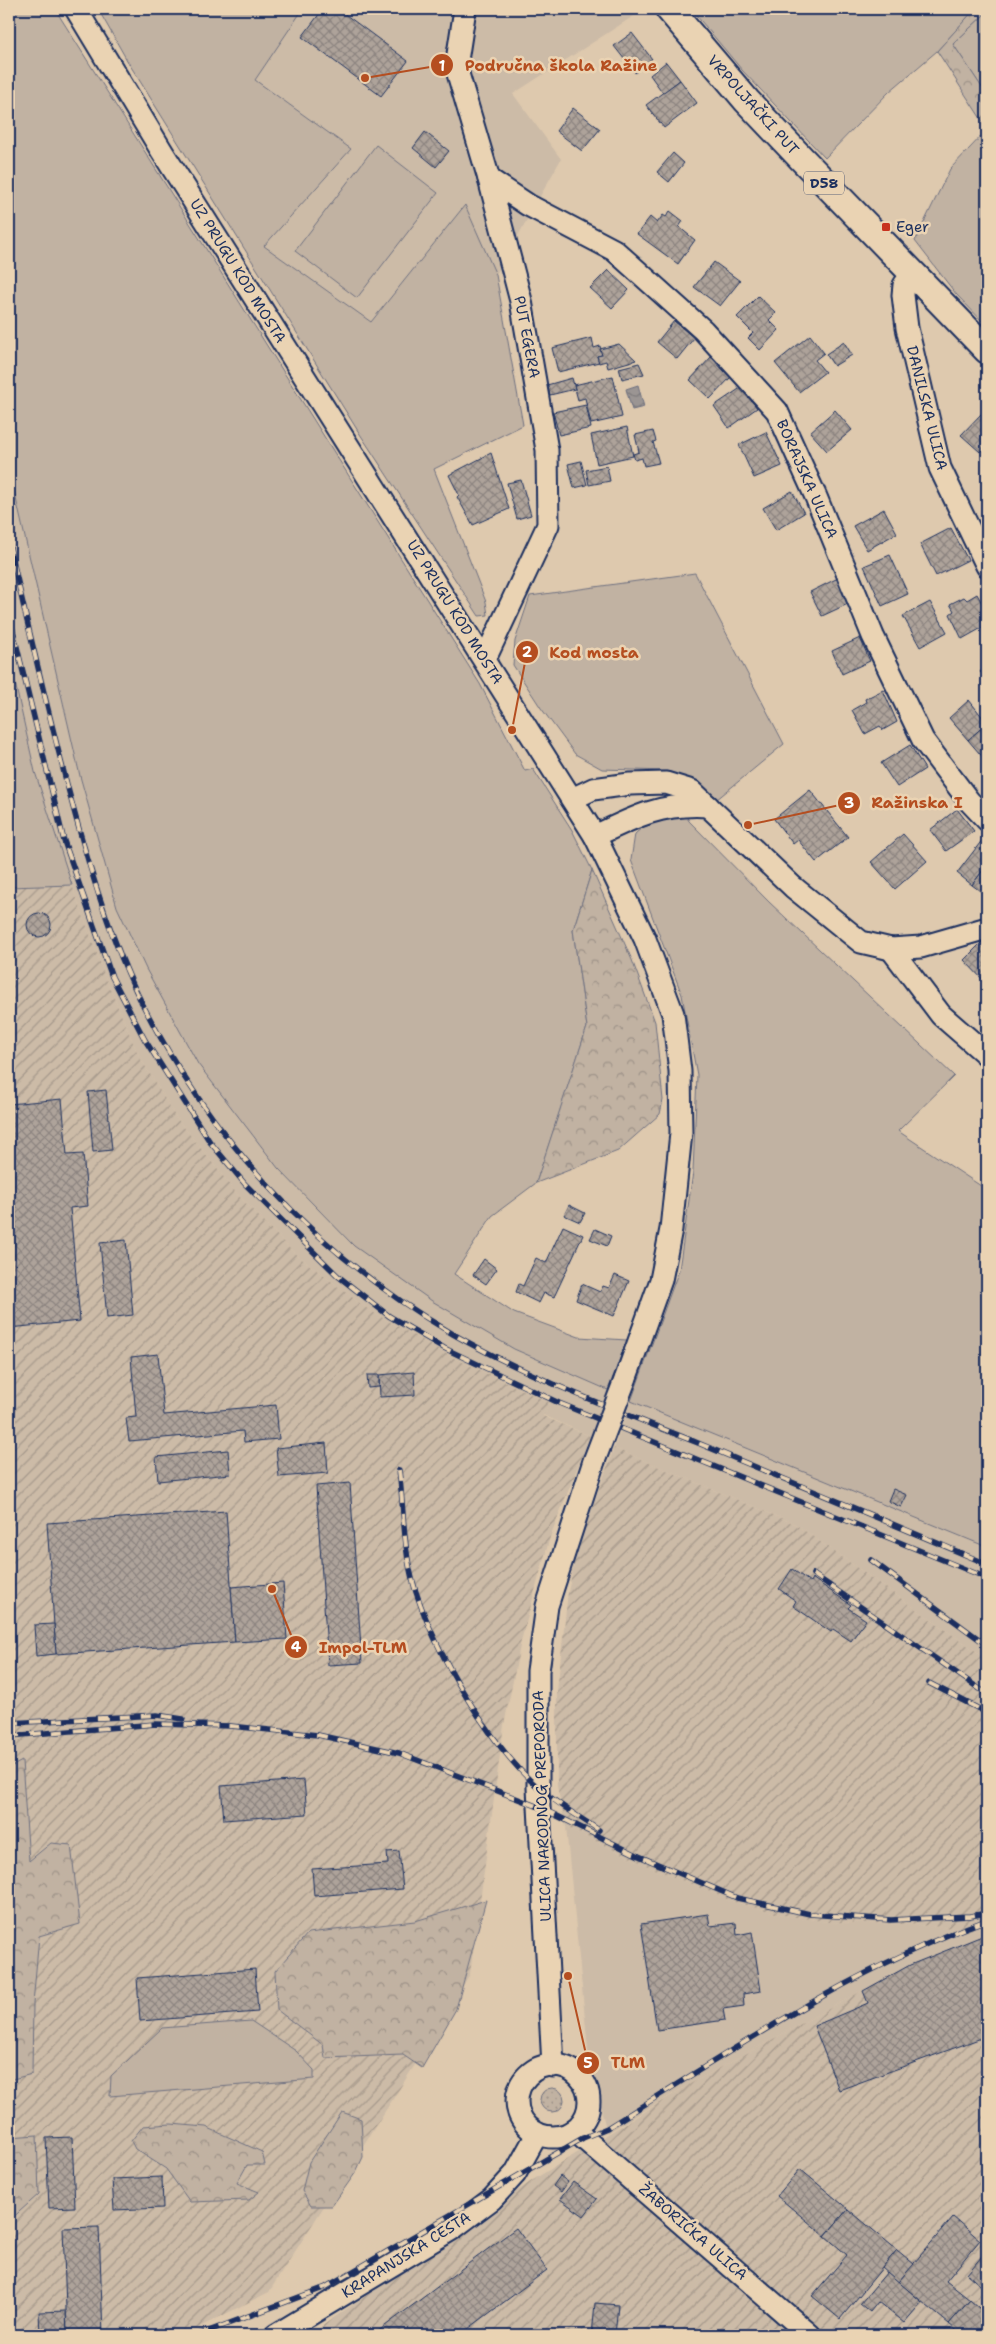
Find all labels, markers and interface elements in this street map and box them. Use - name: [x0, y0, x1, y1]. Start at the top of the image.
- callout: Područna škola Ražine: [430, 50, 667, 81]
- street label: VRPOLJAČKI PUT: [703, 50, 804, 159]
- text: Područna škola Ražine: [465, 55, 658, 76]
- text: 1: [439, 56, 446, 76]
- road number: D58: [804, 172, 844, 194]
- street label: UZ PRUGU KOD MOSTA: [185, 195, 291, 347]
- place label: Eger: [896, 217, 929, 237]
- marker: Eger: [880, 221, 892, 233]
- street label: PUT EGERA: [509, 294, 545, 380]
- street label: DANILSKA ULICA: [902, 344, 952, 472]
- street label: BORAJSKA ULICA: [772, 416, 842, 542]
- street label: UZ PRUGU KOD MOSTA: [402, 536, 508, 688]
- callout: Kod mosta: [514, 637, 649, 668]
- text: 2: [522, 642, 533, 662]
- text: Kod mosta: [549, 642, 639, 663]
- callout: Ražinska I: [836, 787, 973, 818]
- text: Ražinska I: [871, 792, 963, 813]
- text: 3: [844, 793, 854, 813]
- callout: Impol-TLM: [284, 1631, 418, 1662]
- text: 4: [291, 1637, 302, 1657]
- text: Impol-TLM: [319, 1637, 408, 1658]
- street label: ULICA NARODNOG PREPORODA: [528, 1690, 556, 1922]
- callout: TLM: [576, 2047, 655, 2078]
- text: TLM: [611, 2052, 646, 2073]
- text: 5: [583, 2053, 593, 2073]
- street label: ŽABORIĆKA ULICA: [634, 2179, 752, 2285]
- street label: KRAPANJSKA CESTA: [338, 2207, 474, 2303]

